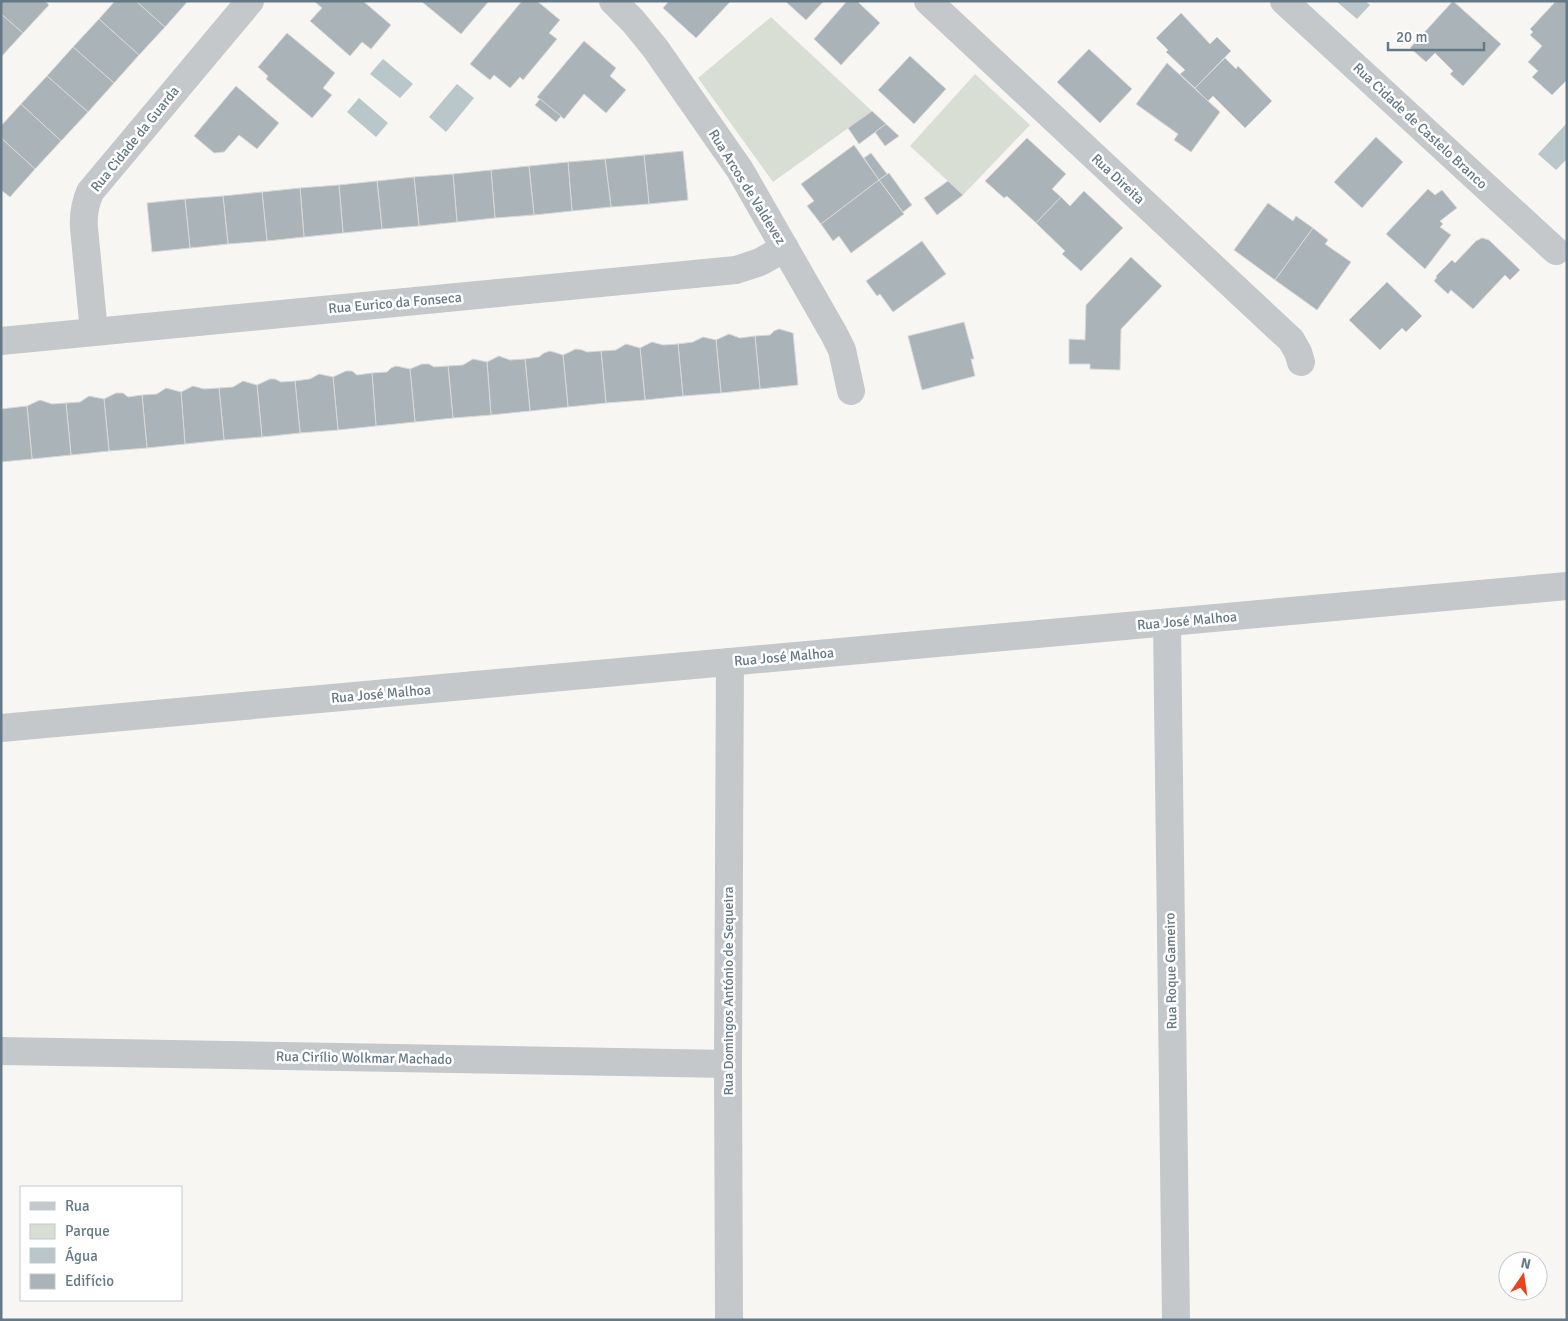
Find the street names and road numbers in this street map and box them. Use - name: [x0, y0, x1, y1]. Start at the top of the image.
- street label: Rua Cidade de Castelo Branco: [1349, 59, 1491, 193]
- street label: Rua Cidade da Guarda: [87, 83, 183, 195]
- street label: Rua Arcos de Valdevez: [705, 126, 789, 248]
- street label: Rua Direita: [1088, 150, 1148, 208]
- street label: Rua Eurico da Fonseca: [328, 289, 462, 317]
- street label: Rua José Malhoa: [1136, 608, 1238, 634]
- street label: Rua José Malhoa: [733, 644, 835, 670]
- street label: Rua José Malhoa: [330, 681, 432, 707]
- street label: Rua Domingos António de Sequeira: [720, 886, 737, 1096]
- street label: Rua Roque Gameiro: [1161, 912, 1181, 1030]
- street label: Rua Cirílio Wolkmar Machado: [276, 1048, 452, 1068]

